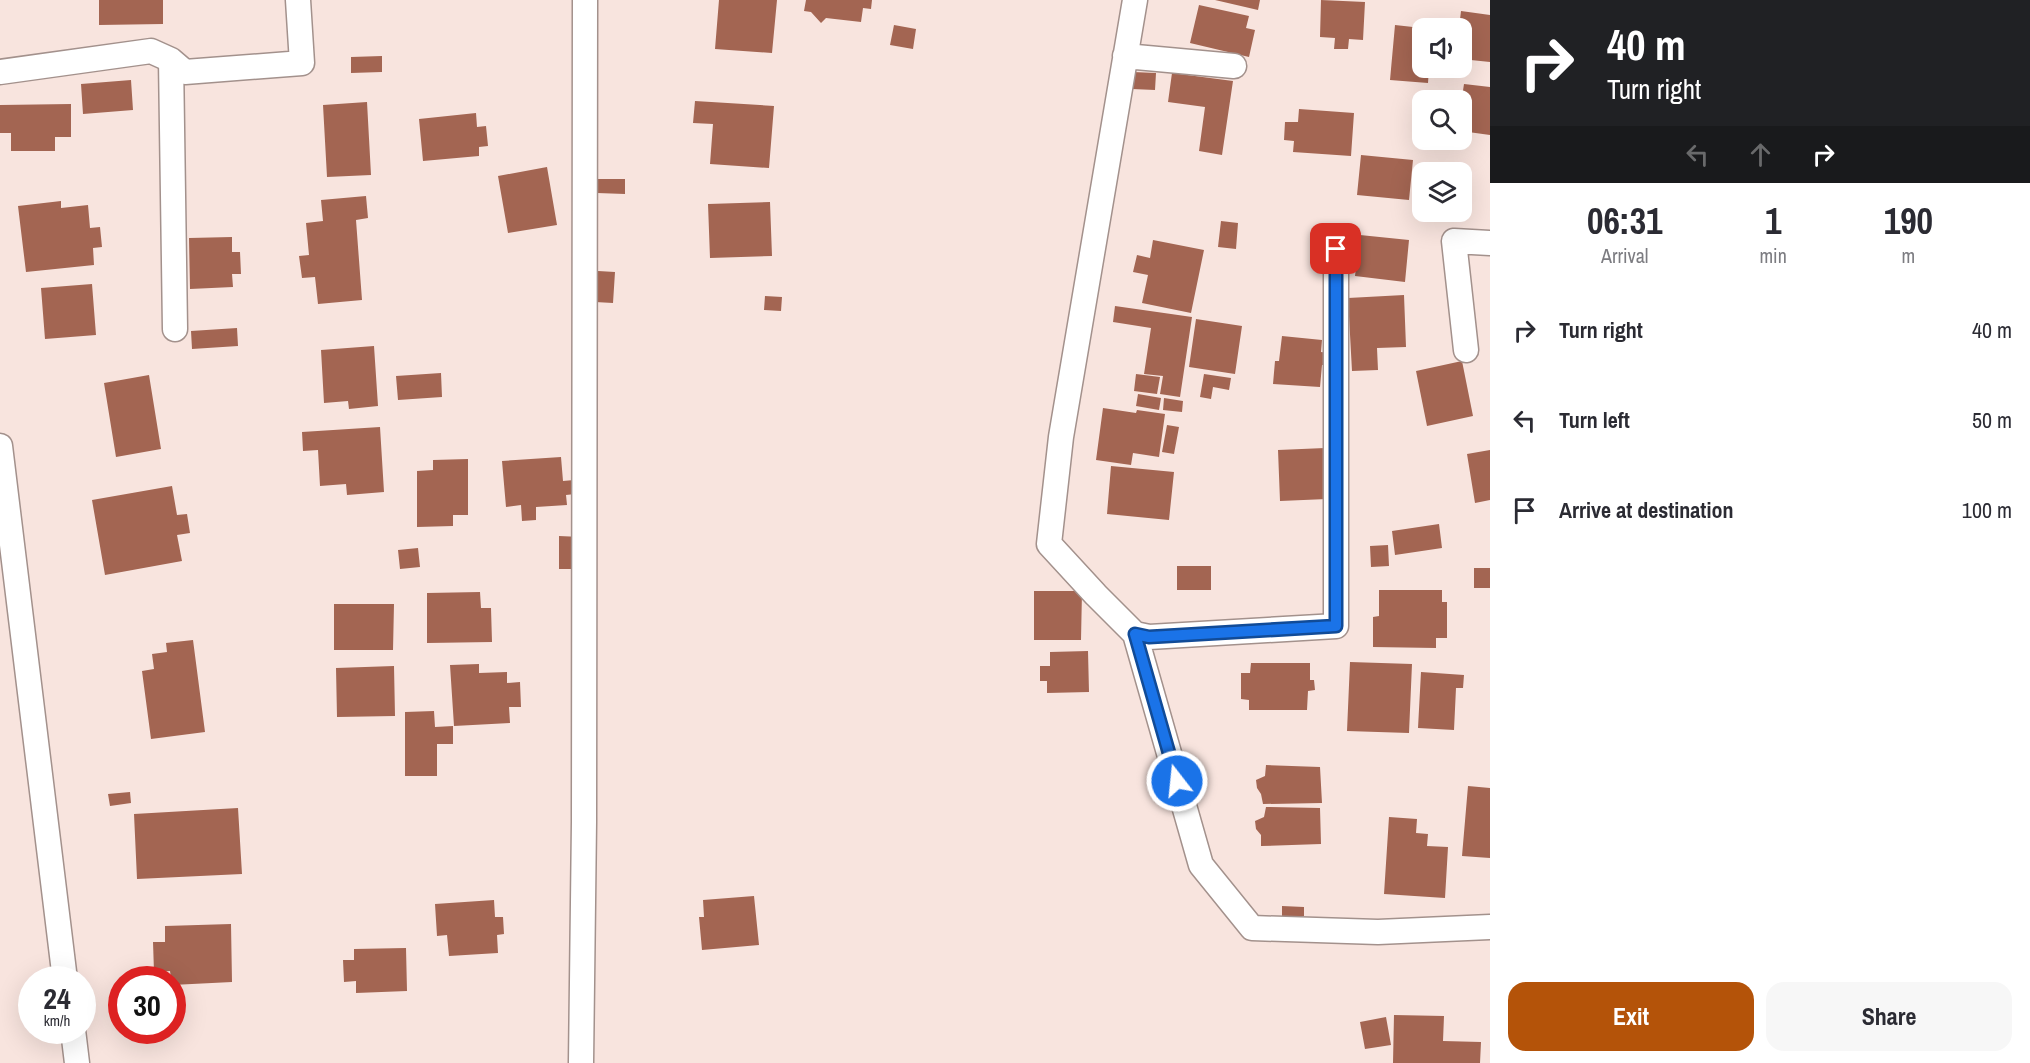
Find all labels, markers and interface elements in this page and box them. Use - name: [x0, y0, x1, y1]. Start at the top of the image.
- text: 40 m: [1607, 17, 1686, 73]
- map controls: [1412, 18, 1472, 222]
- button: sound: [1412, 18, 1472, 78]
- icon: right: [1508, 24, 1586, 102]
- text: Turn right: [1607, 71, 1701, 107]
- button: search: [1412, 90, 1472, 150]
- icon: left: [1681, 138, 1714, 171]
- icon: ahead: [1744, 138, 1777, 171]
- icon: right: [1807, 138, 1840, 171]
- button: layers: [1412, 162, 1472, 222]
- text: 06:31: [1587, 197, 1662, 245]
- text: 1: [1765, 197, 1781, 245]
- text: 190: [1884, 197, 1933, 245]
- pin: [1310, 223, 1361, 274]
- icon: arrive: [1319, 232, 1352, 265]
- text: Arrival: [1601, 242, 1648, 269]
- text: min: [1759, 242, 1787, 269]
- text: m: [1902, 242, 1915, 269]
- icon: right: [1508, 314, 1541, 347]
- text: Turn right: [1559, 315, 1643, 345]
- text: 40 m: [1972, 315, 2012, 345]
- icon: left: [1508, 404, 1541, 437]
- text: Turn left: [1559, 405, 1630, 435]
- text: 50 m: [1972, 405, 2012, 435]
- icon: arrive: [1508, 494, 1541, 527]
- text: Arrive at destination: [1559, 495, 1733, 525]
- text: 100 m: [1962, 495, 2012, 525]
- position arrow: [1145, 749, 1209, 813]
- speed limit sign: 30: [108, 966, 186, 1044]
- text: 24: [43, 978, 71, 1018]
- button: Exit: [1508, 982, 1754, 1051]
- button: Share: [1766, 982, 2012, 1051]
- text: km/h: [44, 1010, 70, 1031]

